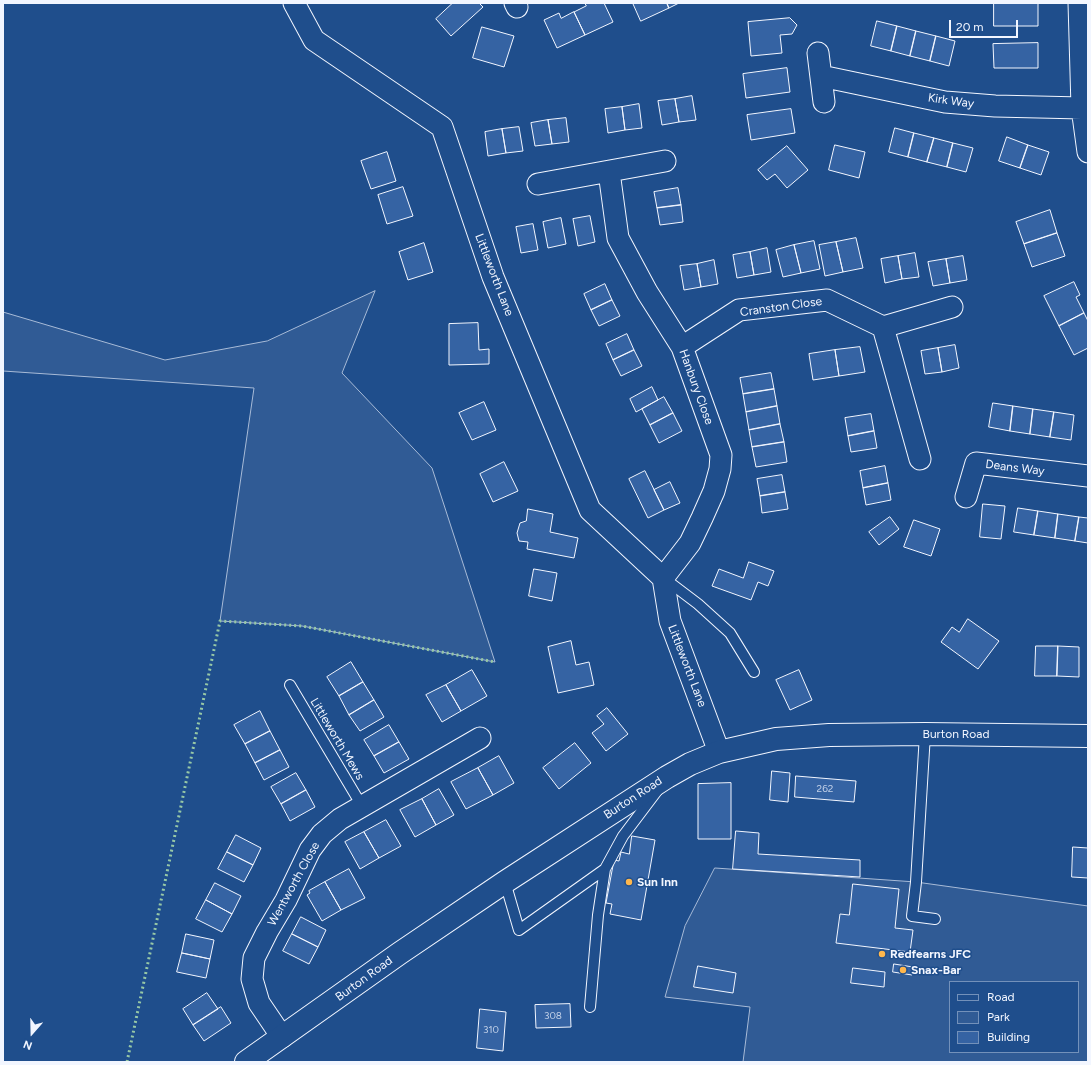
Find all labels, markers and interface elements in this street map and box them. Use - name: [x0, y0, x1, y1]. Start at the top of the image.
- scale bar: [951, 12, 1020, 38]
- text: 20 m: [956, 20, 984, 34]
- street label: Kirk Way: [927, 91, 975, 111]
- street label: Littleworth Lane: [472, 232, 516, 318]
- street label: Cranston Close: [739, 294, 823, 320]
- street label: Hanbury Close: [676, 347, 716, 427]
- street label: Deans Way: [985, 457, 1045, 479]
- street label: Littleworth Lane: [665, 623, 709, 709]
- street label: Littleworth Mews: [307, 695, 367, 783]
- street label: Burton Road: [923, 727, 989, 741]
- street label: Burton Road: [601, 774, 665, 822]
- house number: 262: [817, 783, 833, 795]
- street label: Wentworth Close: [265, 840, 323, 928]
- place label: Sun Inn: [637, 875, 678, 889]
- marker: Sun Inn: [624, 877, 634, 887]
- place label: Redfearns JFC: [890, 947, 971, 961]
- marker: Redfearns JFC: [877, 949, 887, 959]
- street label: Burton Road: [333, 954, 395, 1004]
- place label: Snax-Bar: [911, 963, 961, 977]
- marker: Snax-Bar: [898, 965, 908, 975]
- legend: [949, 981, 1079, 1053]
- text: Road: [987, 990, 1015, 1004]
- house number: 308: [544, 1010, 562, 1022]
- text: Park: [987, 1010, 1010, 1024]
- north arrow: [12, 1013, 52, 1053]
- house number: 310: [483, 1024, 499, 1036]
- text: Building: [987, 1030, 1030, 1044]
- text: N: [22, 1037, 34, 1052]

